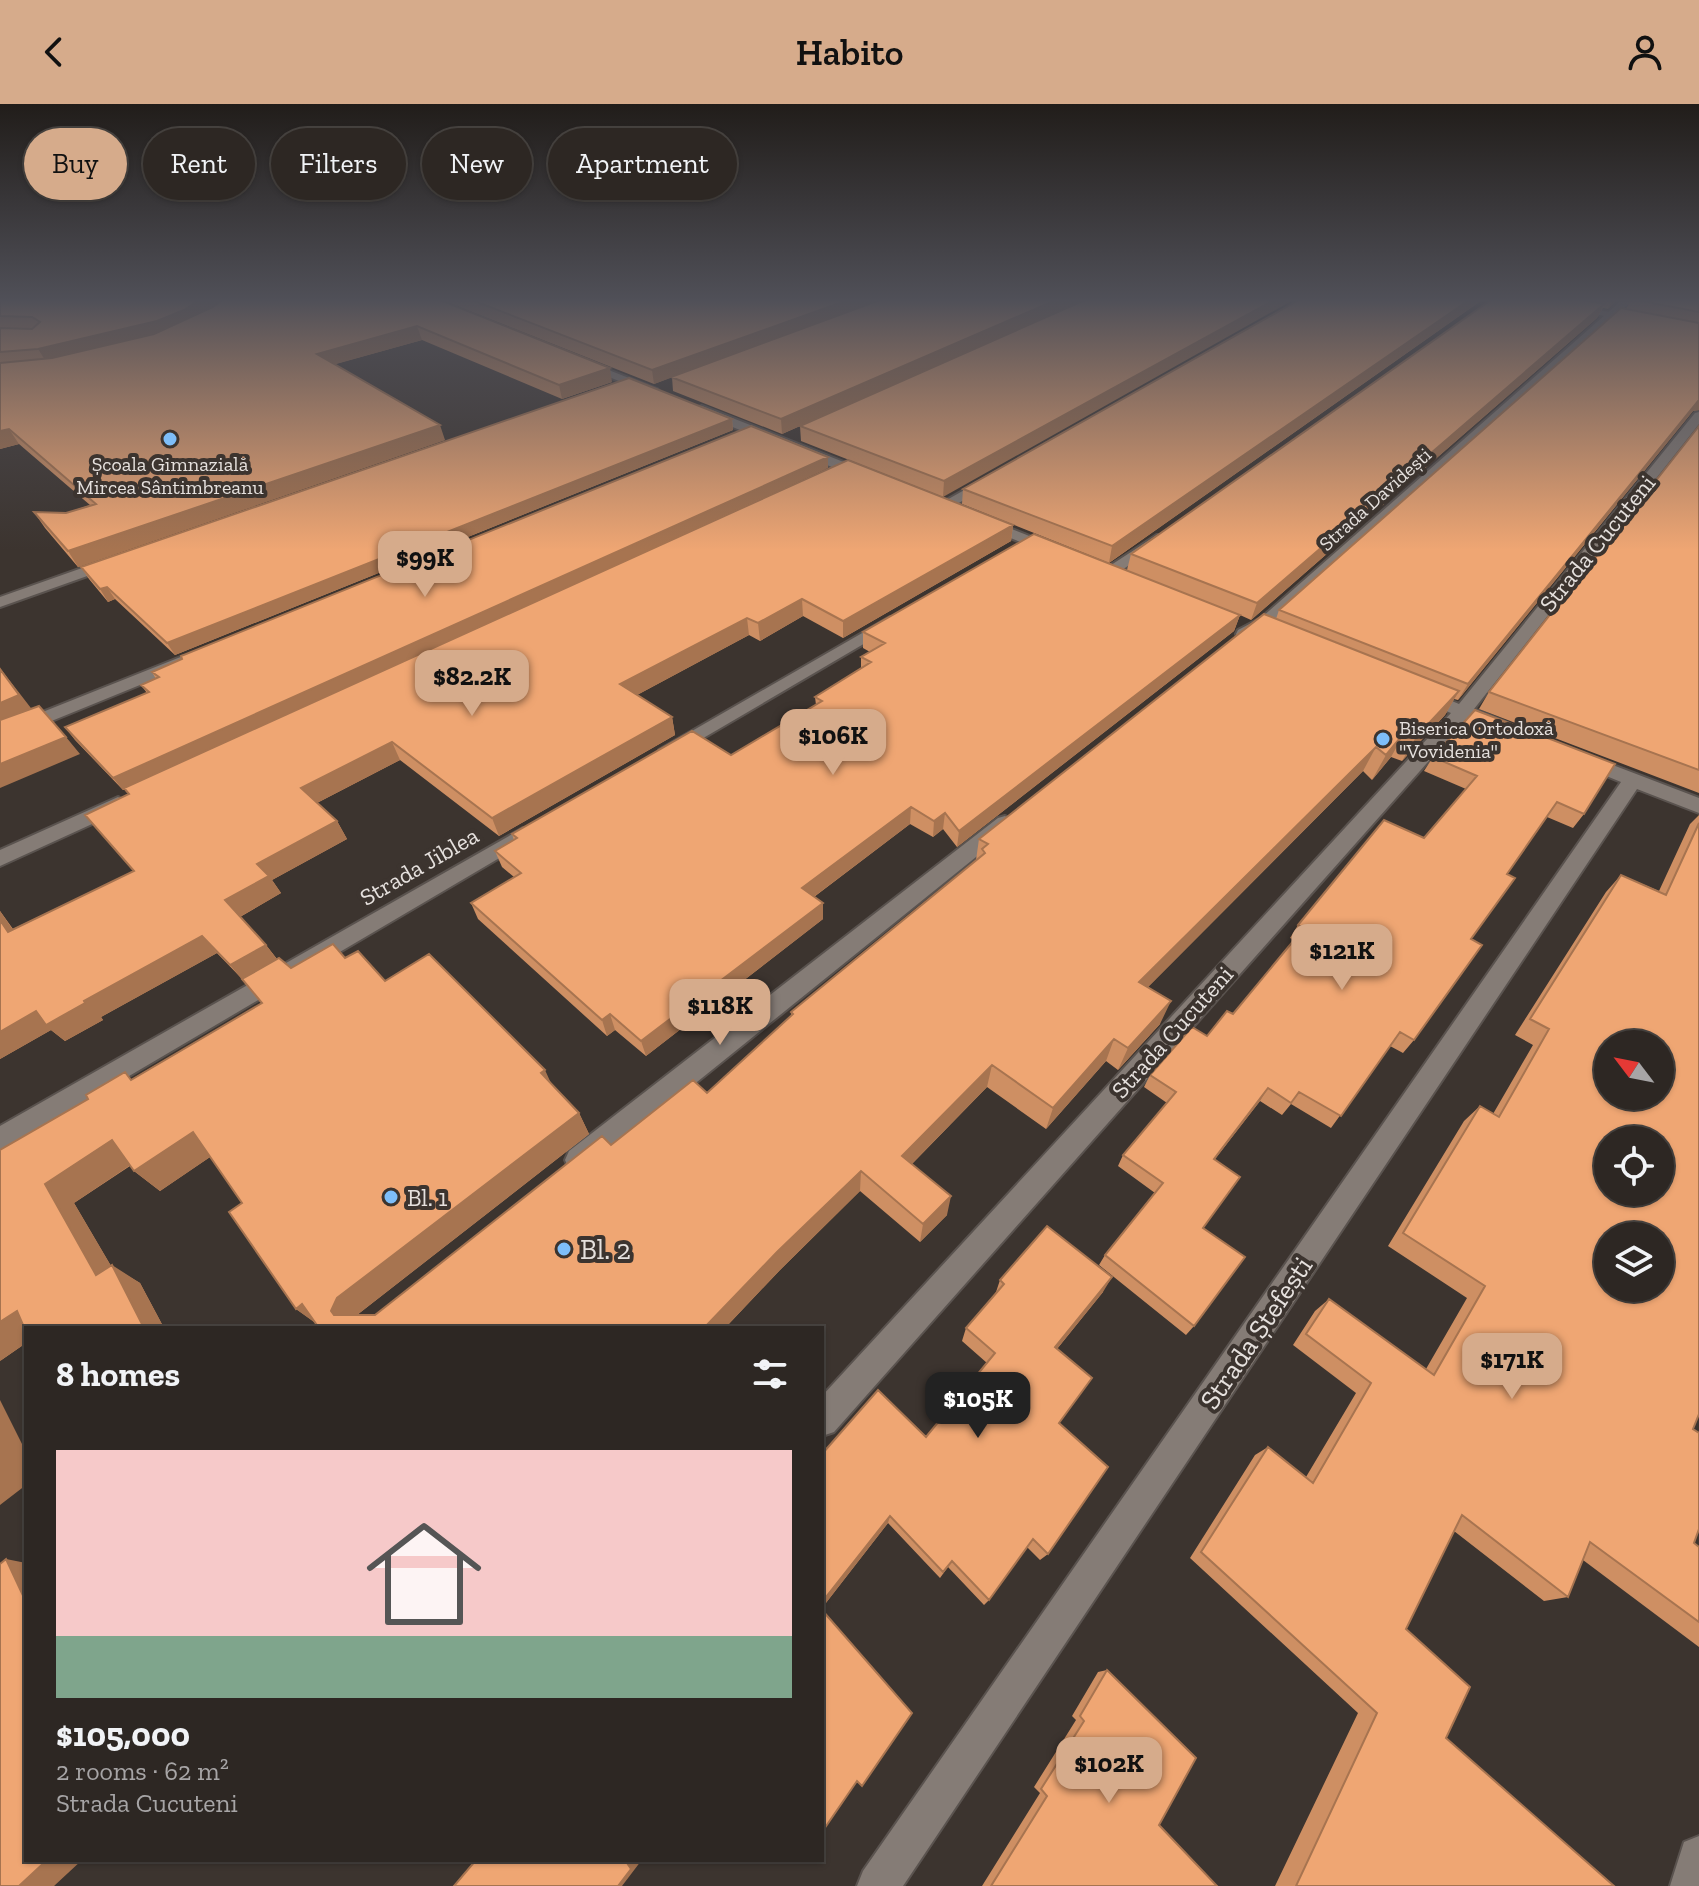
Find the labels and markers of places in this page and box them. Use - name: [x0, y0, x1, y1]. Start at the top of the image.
- marker: Școala Gimnazială Mircea Sântimbreanu: [161, 430, 179, 448]
- place label: Școala Gimnazială Mircea Sântimbreanu: [76, 452, 264, 499]
- pin: $99K: [378, 531, 472, 599]
- pin: $82.2K: [407, 650, 537, 718]
- pin: $106K: [777, 709, 889, 777]
- place label: Biserica Ortodoxă "Vovidenia": [1399, 716, 1554, 763]
- marker: Biserica Ortodoxă "Vovidenia": [1374, 730, 1392, 748]
- pin: $121K: [1286, 924, 1398, 992]
- pin: $118K: [664, 979, 776, 1047]
- place label: Bl. 1: [407, 1183, 448, 1212]
- marker: Bl. 1: [382, 1188, 400, 1206]
- place label: Bl. 2: [580, 1233, 631, 1266]
- marker: Bl. 2: [555, 1240, 573, 1258]
- pin: $171K: [1456, 1333, 1568, 1401]
- pin: $105K: [922, 1372, 1034, 1440]
- pin: $102K: [1053, 1737, 1165, 1805]

